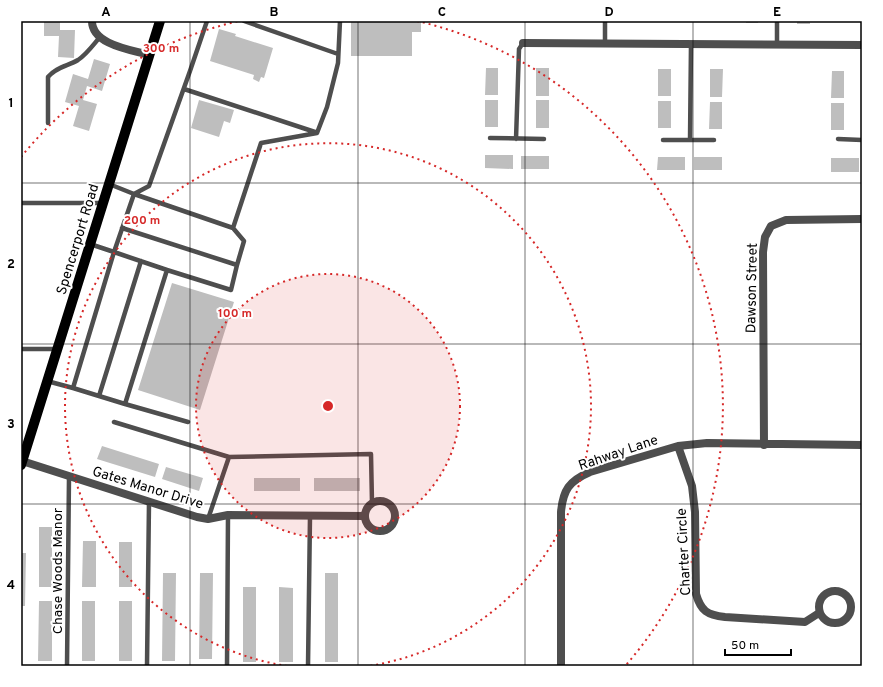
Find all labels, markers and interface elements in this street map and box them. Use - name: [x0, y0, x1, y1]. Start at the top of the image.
- text: A: [101, 5, 111, 21]
- text: B: [270, 5, 279, 21]
- text: C: [438, 5, 446, 21]
- text: D: [604, 5, 614, 21]
- text: E: [773, 5, 781, 21]
- text: 300 m: [143, 41, 179, 57]
- text: 1: [8, 96, 14, 112]
- street label: Spencerport Road: [53, 182, 103, 297]
- text: 200 m: [124, 213, 160, 229]
- street label: Dawson Street: [743, 243, 762, 333]
- text: 2: [7, 257, 15, 273]
- text: 100 m: [218, 306, 252, 322]
- centre of rings: [321, 399, 335, 413]
- text: 3: [7, 417, 15, 433]
- street label: Rahway Lane: [576, 432, 661, 475]
- street label: Gates Manor Drive: [90, 463, 205, 513]
- street label: Chase Woods Manor: [50, 507, 67, 634]
- street label: Charter Circle: [674, 508, 695, 596]
- text: 4: [7, 578, 15, 594]
- scale bar: [725, 631, 791, 657]
- text: 50 m: [731, 638, 759, 654]

